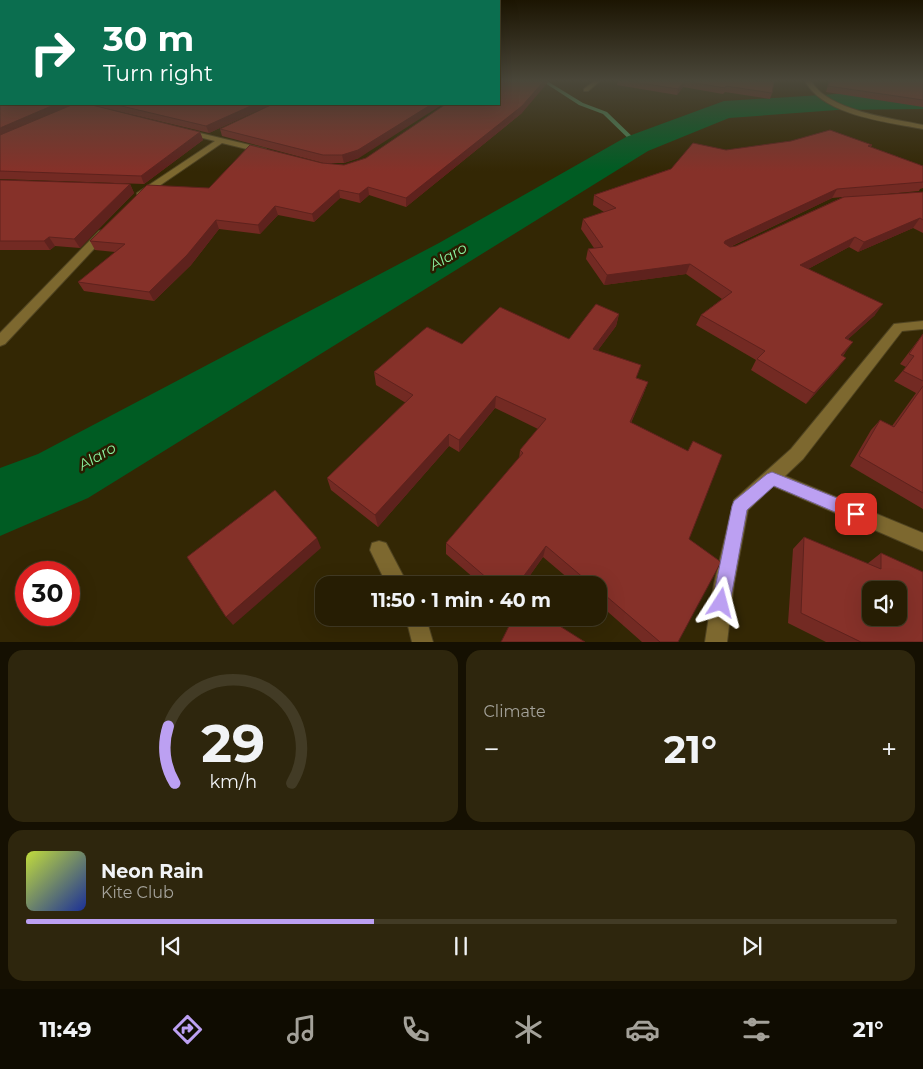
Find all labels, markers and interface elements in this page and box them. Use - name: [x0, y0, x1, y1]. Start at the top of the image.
- text: 30 m: [103, 17, 194, 60]
- icon: right: [20, 20, 85, 85]
- text: Turn right: [103, 60, 213, 87]
- water label: Alaro: [425, 238, 470, 275]
- water label: Alaro: [74, 438, 119, 475]
- pin: [835, 493, 877, 535]
- icon: arrive: [842, 500, 870, 528]
- speed limit sign: 30: [15, 561, 80, 626]
- position arrow: [694, 576, 746, 628]
- map controls: [862, 581, 907, 626]
- button: sound: [862, 581, 907, 626]
- text: 11:50 · 1 min · 40 m: [371, 589, 551, 612]
- text: Climate: [484, 702, 546, 721]
- text: 29: [201, 712, 265, 775]
- text: 21°: [664, 726, 717, 773]
- text: −: [484, 732, 500, 766]
- text: +: [881, 732, 897, 766]
- text: km/h: [209, 771, 257, 792]
- text: Neon Rain: [101, 860, 204, 883]
- text: Kite Club: [101, 883, 174, 902]
- icon: previous: [157, 932, 185, 960]
- icon: pause: [447, 932, 475, 960]
- icon: next: [738, 932, 766, 960]
- icon: directions: [170, 1012, 205, 1047]
- icon: music: [284, 1012, 319, 1047]
- icon: phone: [398, 1012, 433, 1047]
- icon: climate: [511, 1012, 546, 1047]
- icon: car: [625, 1012, 660, 1047]
- icon: filters: [739, 1012, 774, 1047]
- text: 11:49: [39, 1016, 91, 1043]
- text: 21°: [853, 1016, 884, 1043]

